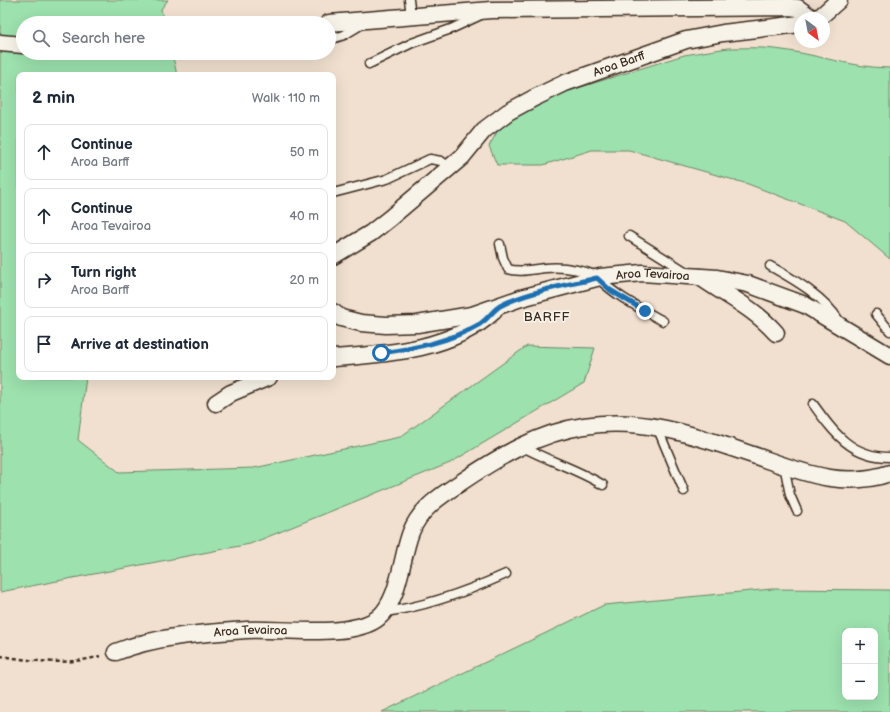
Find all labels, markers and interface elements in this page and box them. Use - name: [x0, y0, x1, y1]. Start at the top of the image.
- north arrow: [794, 12, 830, 48]
- search box: [16, 16, 336, 60]
- icon: search: [30, 27, 52, 49]
- text: Search here: [62, 29, 145, 48]
- street label: Aroa Barff: [591, 48, 647, 80]
- text: 2 min: [32, 88, 75, 108]
- text: Walk · 110 m: [252, 90, 320, 106]
- text: Continue: [71, 135, 133, 154]
- icon: ahead: [33, 141, 55, 163]
- text: 50 m: [290, 144, 319, 160]
- text: Aroa Barff: [71, 154, 130, 170]
- text: Continue: [71, 199, 133, 218]
- icon: ahead: [33, 205, 55, 227]
- text: 40 m: [289, 208, 319, 224]
- text: Aroa Tevairoa: [71, 218, 151, 234]
- text: Turn right: [71, 263, 136, 282]
- street label: Aroa Tevairoa: [615, 265, 690, 284]
- icon: right: [33, 269, 55, 291]
- text: 20 m: [289, 272, 319, 288]
- text: Aroa Barff: [71, 282, 130, 298]
- route end: [636, 302, 654, 320]
- district label: BARFF: [524, 309, 570, 325]
- icon: arrive: [33, 333, 55, 355]
- text: Arrive at destination: [71, 335, 209, 354]
- route start: [372, 344, 390, 362]
- street label: Aroa Tevairoa: [213, 622, 288, 640]
- map controls: [842, 628, 878, 700]
- button: +: [842, 628, 878, 664]
- button: −: [842, 664, 878, 700]

